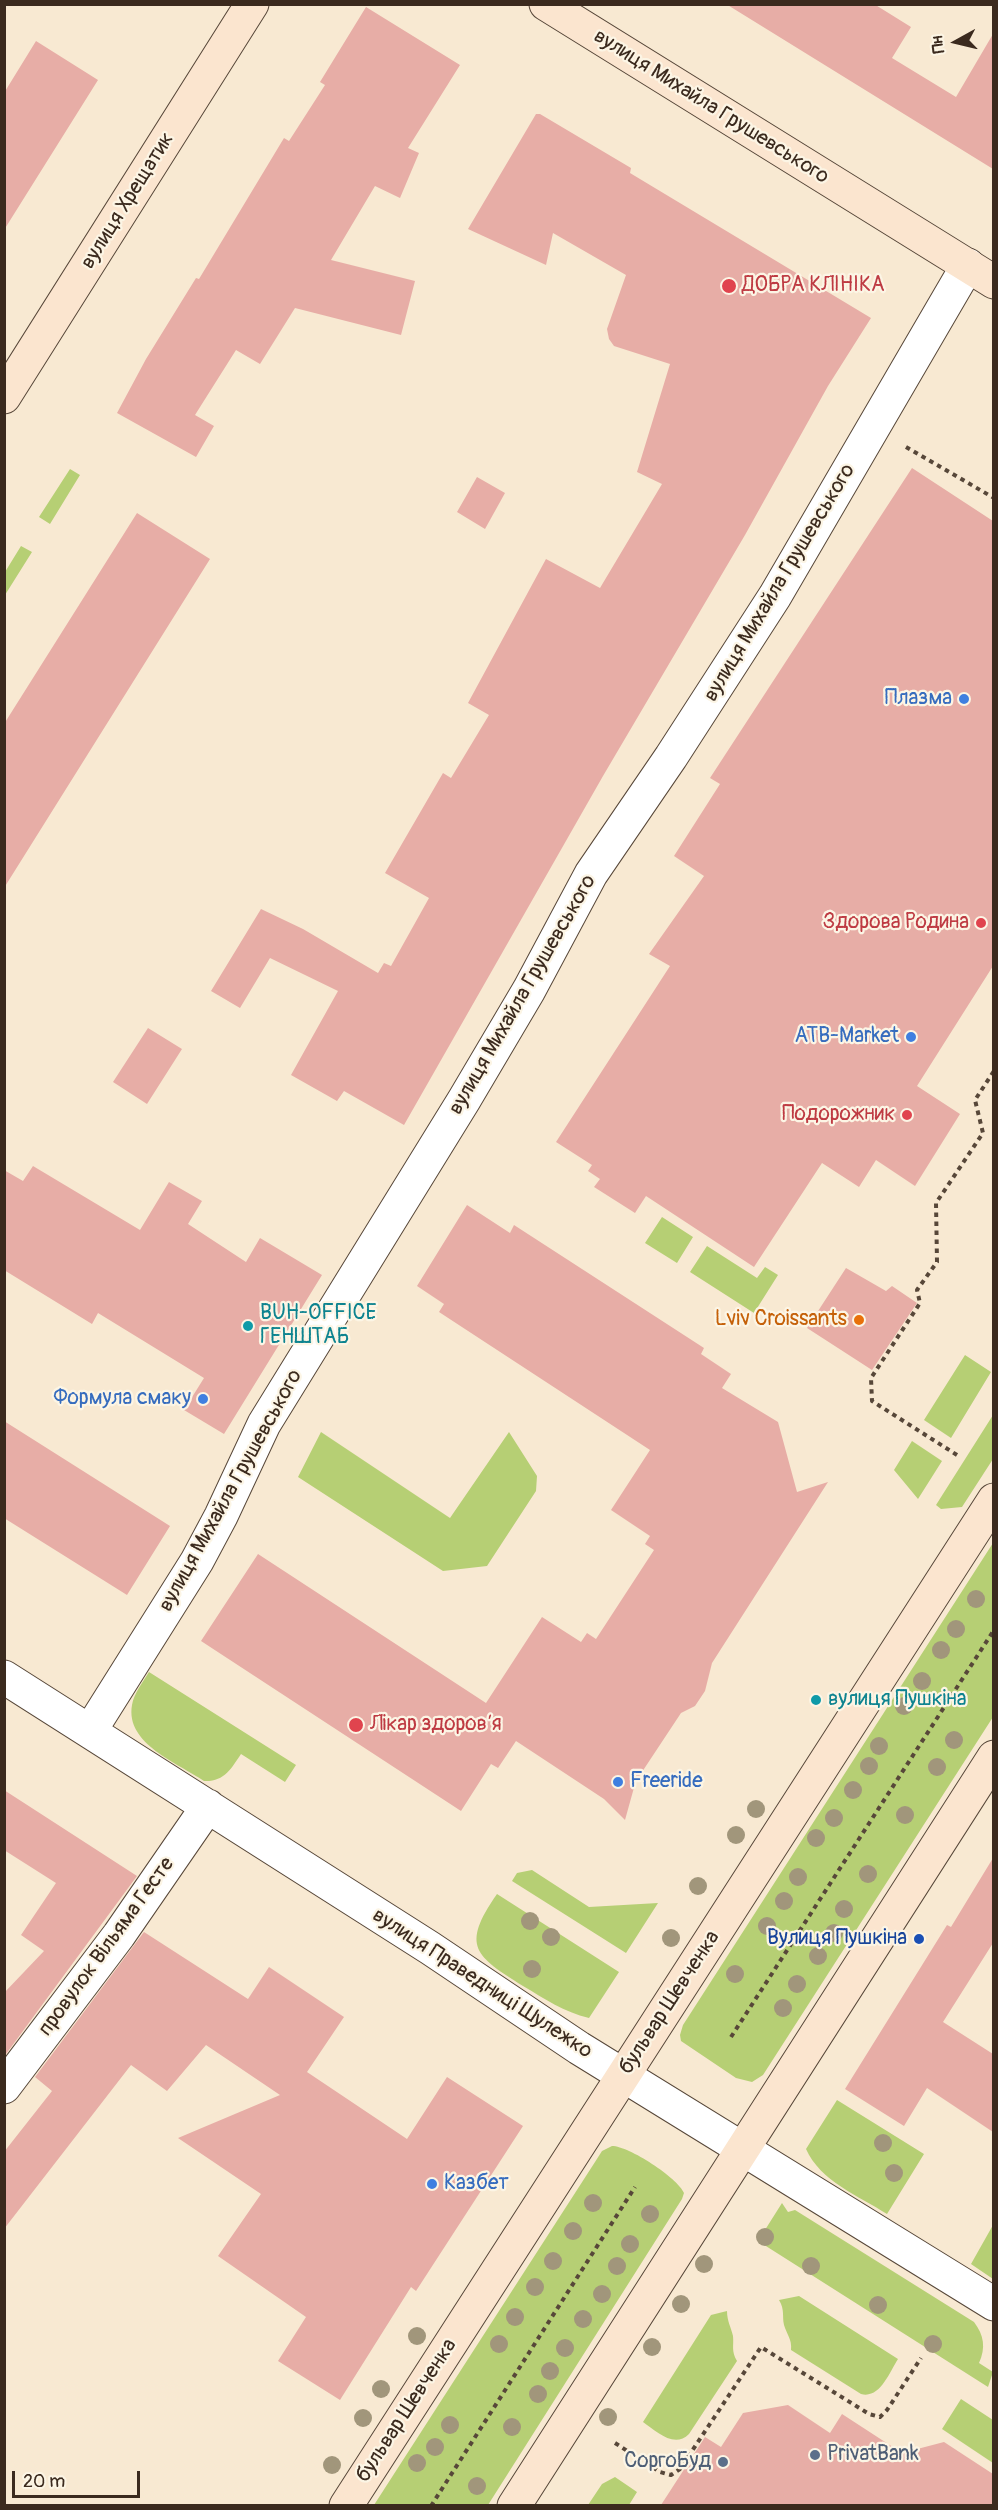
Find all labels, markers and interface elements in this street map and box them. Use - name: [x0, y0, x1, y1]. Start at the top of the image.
- north arrow: [926, 12, 986, 72]
- street label: вулиця Михайла Грушевського: [589, 24, 833, 190]
- text: Пн: [927, 34, 949, 55]
- street label: вулиця Хрещатик: [76, 128, 180, 274]
- place label: ДОБРА КЛІНІКА: [742, 273, 885, 299]
- marker: ДОБРА КЛІНІКА: [720, 277, 738, 295]
- street label: вулиця Михайла Грушевського: [699, 460, 861, 706]
- place label: Плазма: [885, 686, 952, 712]
- marker: Плазма: [957, 692, 971, 706]
- street label: вулиця Михайла Грушевського: [444, 871, 602, 1119]
- place label: Здорова Родина: [823, 910, 969, 936]
- marker: Здорова Родина: [974, 916, 988, 930]
- place label: ATB-Market: [795, 1024, 899, 1050]
- marker: ATB-Market: [904, 1030, 918, 1044]
- place label: Подорожник: [782, 1102, 895, 1128]
- marker: Подорожник: [900, 1108, 914, 1122]
- place label: BUH-OFFICE ГЕНШТАБ: [260, 1301, 376, 1351]
- place label: Lviv Croissants: [715, 1307, 847, 1333]
- marker: Lviv Croissants: [852, 1313, 866, 1327]
- marker: BUH-OFFICE ГЕНШТАБ: [241, 1319, 255, 1333]
- street label: вулиця Михайла Грушевського: [154, 1366, 308, 1616]
- place label: Формула смаку: [53, 1386, 191, 1412]
- marker: Формула смаку: [196, 1392, 210, 1406]
- place label: вулиця Пушкіна: [828, 1687, 967, 1713]
- marker: вулиця Пушкіна: [809, 1693, 823, 1707]
- place label: Лікар здоровʼя: [370, 1712, 502, 1738]
- marker: Лікар здоровʼя: [347, 1716, 365, 1734]
- place label: Freeride: [630, 1769, 703, 1795]
- marker: Freeride: [611, 1775, 625, 1789]
- street label: провулок Вільяма Гесте: [34, 1853, 180, 2041]
- street label: вулиця Праведниці Шулежко: [367, 1903, 597, 2065]
- street label: бульвар Шевченка: [614, 1926, 726, 2080]
- place label: Вулиця Пушкіна: [767, 1926, 907, 1952]
- marker: Вулиця Пушкіна: [912, 1932, 926, 1946]
- place label: Казбет: [444, 2171, 509, 2197]
- marker: Казбет: [425, 2177, 439, 2191]
- street label: бульвар Шевченка: [351, 2334, 463, 2488]
- place label: PrivatBank: [827, 2442, 919, 2468]
- marker: PrivatBank: [808, 2448, 822, 2462]
- place label: СоргоБуд: [624, 2449, 711, 2475]
- marker: СоргоБуд: [716, 2455, 730, 2469]
- scale bar: [15, 2459, 142, 2497]
- text: 20 m: [23, 2470, 65, 2493]

